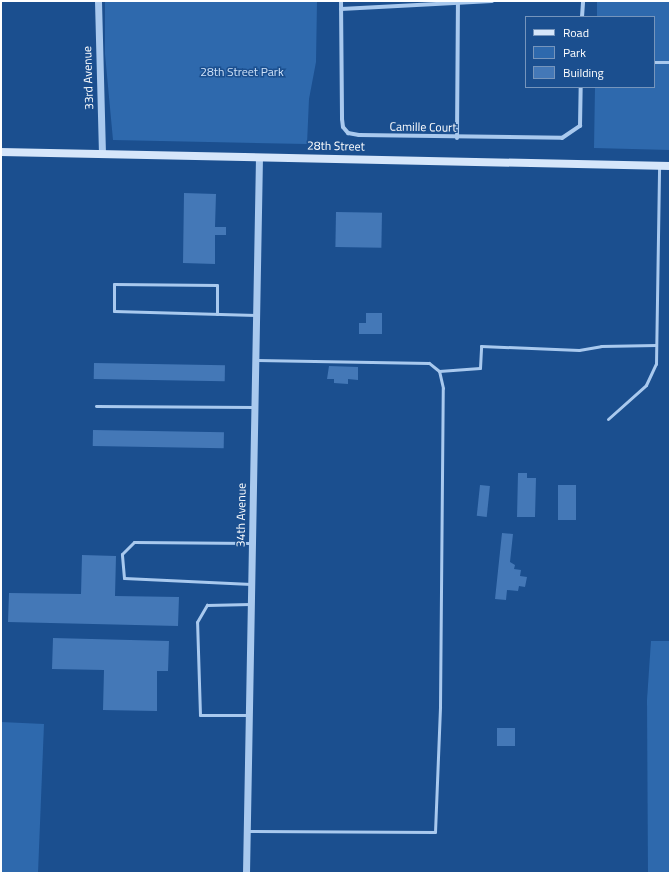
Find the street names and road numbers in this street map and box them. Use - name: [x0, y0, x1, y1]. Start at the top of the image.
- street label: 33rd Avenue: [80, 46, 96, 110]
- street label: Camille Court: [389, 119, 457, 135]
- street label: 28th Street: [307, 138, 365, 154]
- street label: 34th Avenue: [233, 483, 249, 547]

